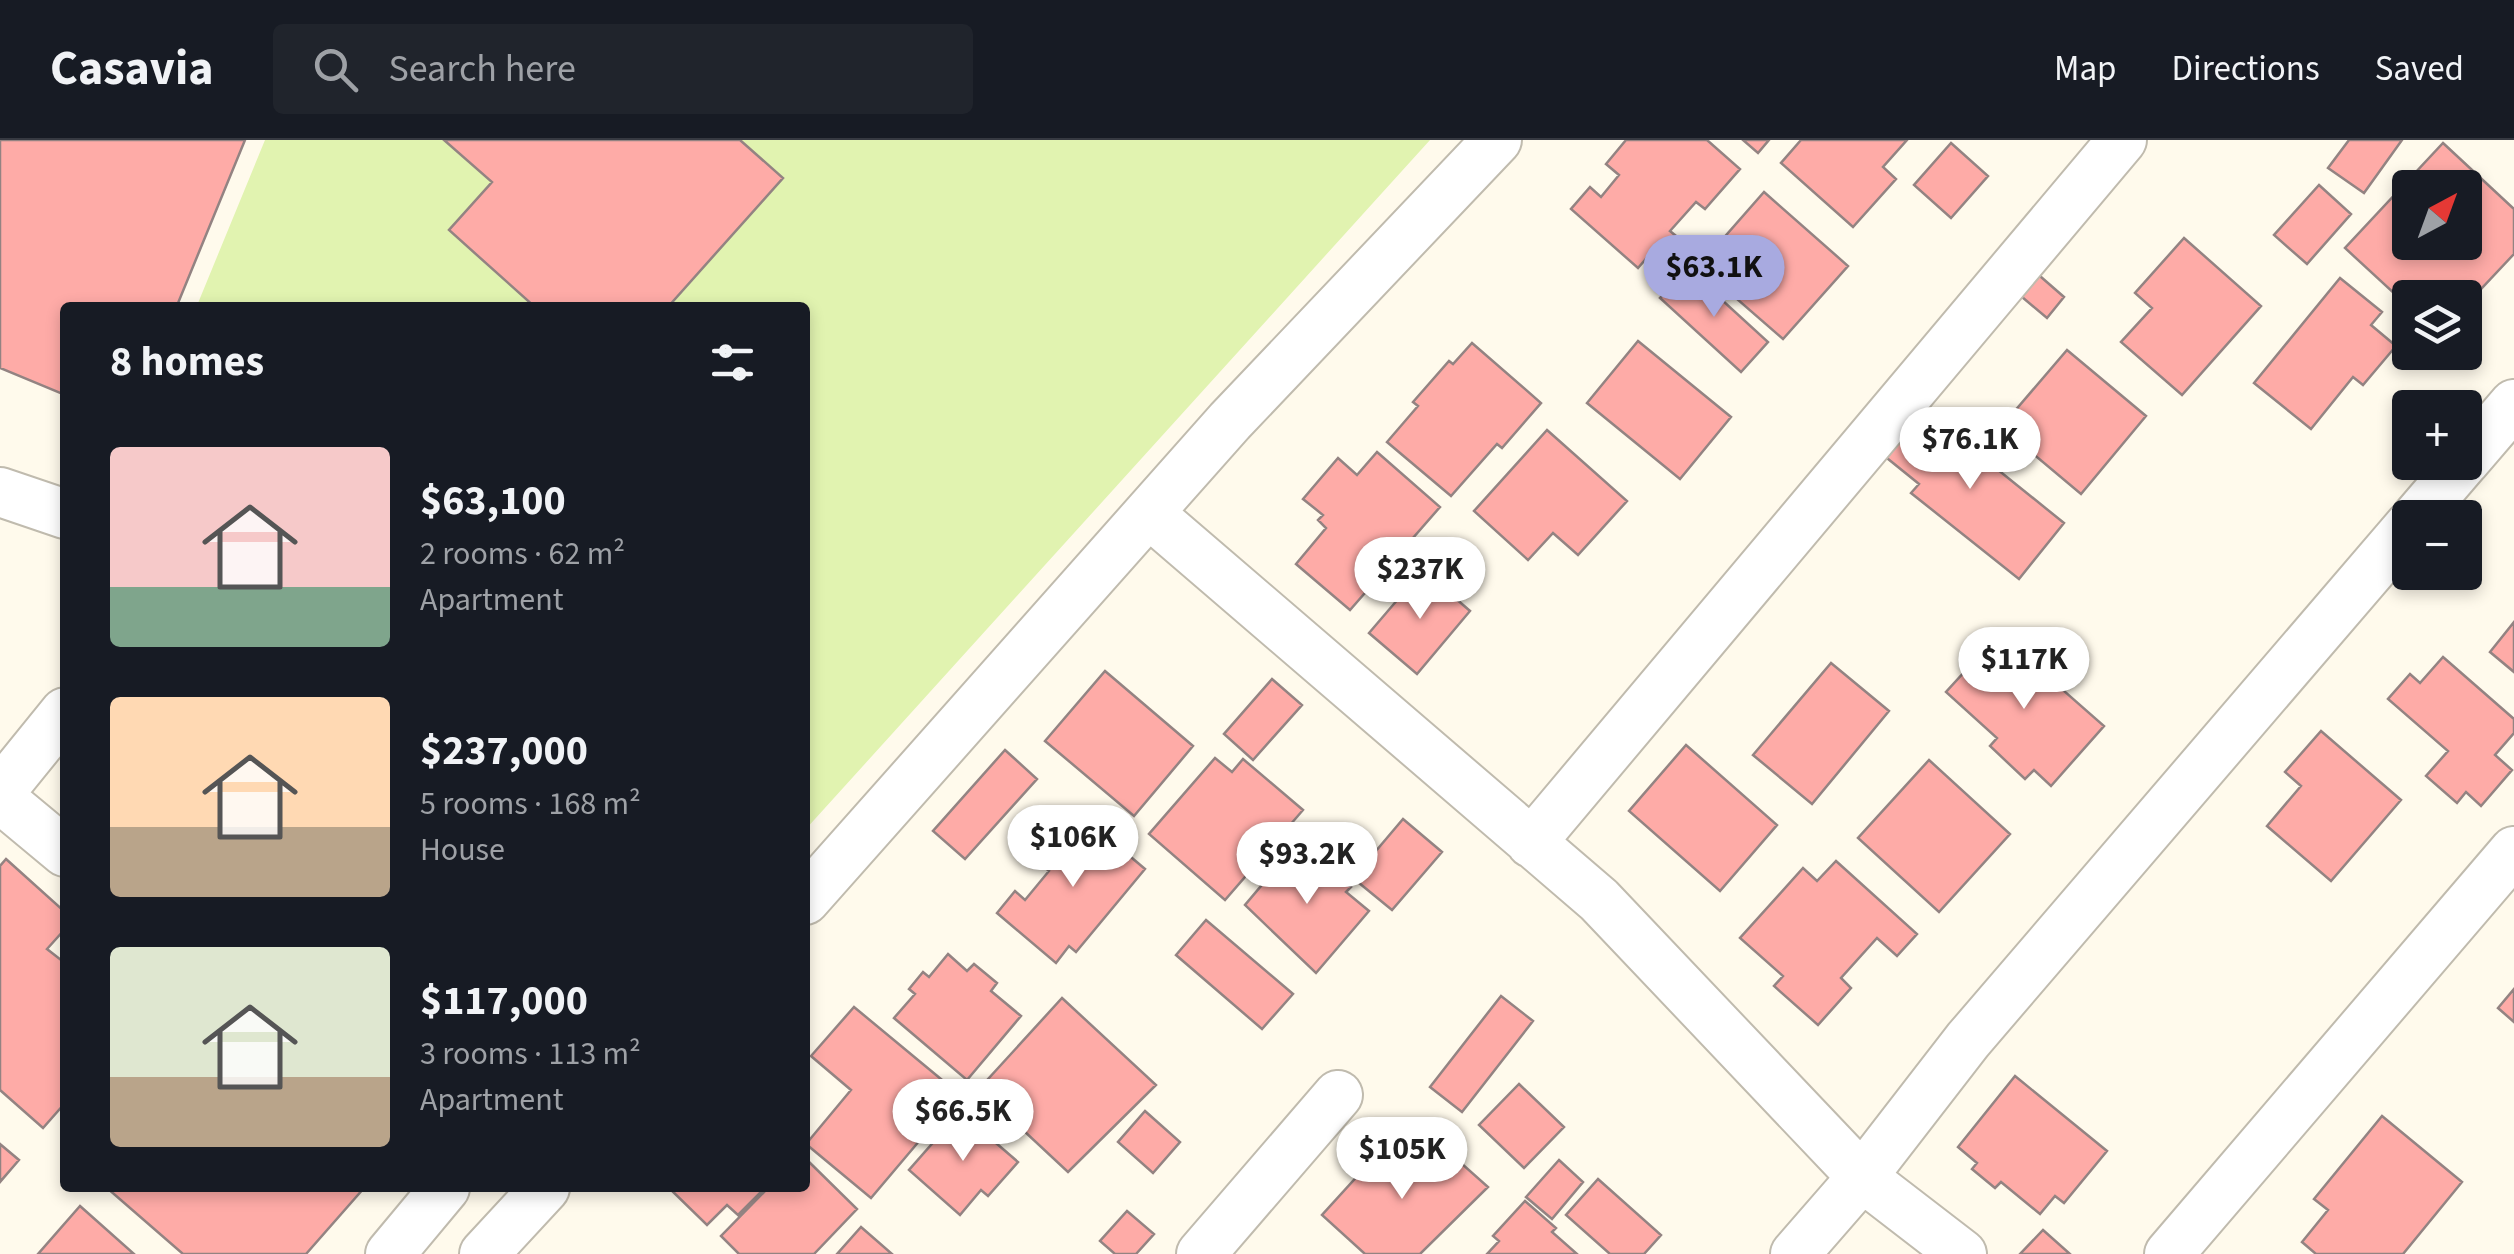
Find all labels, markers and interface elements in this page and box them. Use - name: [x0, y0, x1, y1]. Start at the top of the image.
- search box: [273, 24, 973, 114]
- text: Casavia: [50, 35, 213, 103]
- icon: search: [308, 42, 363, 97]
- text: Search here: [388, 42, 576, 96]
- text: Map: [2054, 44, 2117, 94]
- text: Directions: [2172, 44, 2320, 94]
- text: Saved: [2375, 44, 2464, 94]
- north arrow: [2392, 170, 2482, 260]
- map controls: [2392, 170, 2482, 590]
- pin: $63.1K: [1633, 235, 1795, 320]
- text: $63.1K: [1666, 244, 1762, 290]
- button: layers: [2392, 280, 2482, 370]
- text: 8 homes: [110, 332, 264, 392]
- icon: filters: [705, 335, 760, 390]
- button: +: [2392, 390, 2482, 480]
- pin: $76.1K: [1889, 407, 2051, 492]
- text: $76.1K: [1922, 416, 2018, 462]
- text: $63,100: [420, 471, 566, 531]
- icon: home: [190, 487, 310, 607]
- button: −: [2392, 500, 2482, 590]
- text: 2 rooms · 62 m²: [420, 531, 625, 577]
- pin: $237K: [1350, 537, 1490, 622]
- text: $237K: [1376, 546, 1464, 592]
- text: Apartment: [420, 577, 563, 623]
- pin: $117K: [1954, 627, 2094, 712]
- text: $117K: [1980, 636, 2068, 682]
- text: $237,000: [420, 721, 588, 781]
- icon: home: [190, 737, 310, 857]
- text: 5 rooms · 168 m²: [420, 781, 641, 827]
- pin: $106K: [1003, 805, 1143, 890]
- text: $106K: [1029, 814, 1117, 860]
- pin: $93.2K: [1226, 822, 1388, 907]
- text: House: [420, 827, 505, 873]
- text: $93.2K: [1259, 831, 1355, 877]
- text: $117,000: [420, 971, 588, 1031]
- icon: home: [190, 987, 310, 1107]
- text: 3 rooms · 113 m²: [420, 1031, 641, 1077]
- text: Apartment: [420, 1077, 563, 1123]
- pin: $66.5K: [882, 1079, 1044, 1164]
- text: $66.5K: [915, 1088, 1011, 1134]
- pin: $105K: [1332, 1117, 1472, 1202]
- text: $105K: [1358, 1126, 1446, 1172]

